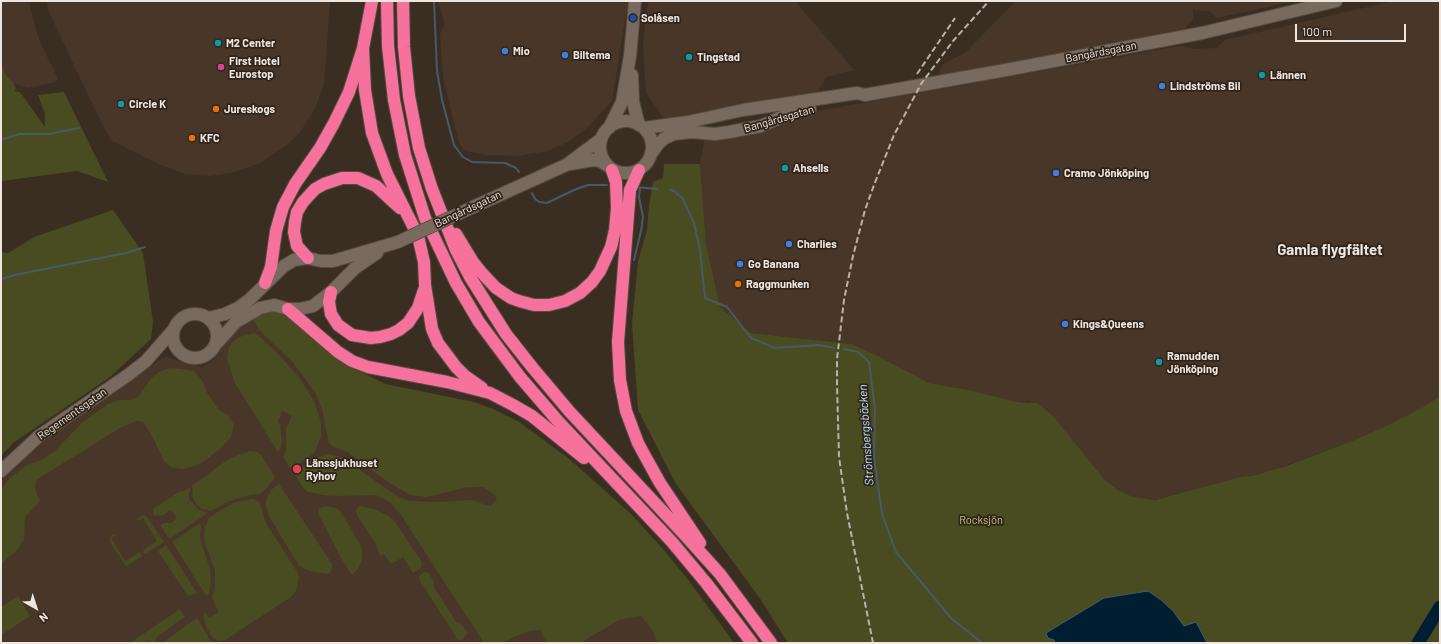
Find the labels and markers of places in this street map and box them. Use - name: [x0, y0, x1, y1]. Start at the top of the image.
- place label: Solåsen: [641, 11, 680, 25]
- marker: Solåsen: [628, 13, 638, 23]
- place label: M2 Center: [226, 36, 275, 50]
- marker: M2 Center: [213, 38, 223, 48]
- place label: Mio: [513, 44, 530, 58]
- marker: Mio: [500, 46, 510, 56]
- place label: Biltema: [573, 48, 610, 62]
- marker: Biltema: [560, 50, 570, 60]
- place label: Tingstad: [697, 50, 740, 64]
- marker: Tingstad: [684, 52, 694, 62]
- place label: First Hotel Eurostop: [229, 54, 280, 80]
- marker: First Hotel Eurostop: [216, 62, 226, 72]
- place label: Lännen: [1270, 68, 1306, 82]
- marker: Lännen: [1257, 70, 1267, 80]
- place label: Lindströms Bil: [1170, 79, 1240, 93]
- marker: Lindströms Bil: [1157, 81, 1167, 91]
- place label: Circle K: [129, 97, 166, 111]
- marker: Circle K: [116, 99, 126, 109]
- place label: Jureskogs: [224, 102, 275, 116]
- marker: Jureskogs: [211, 104, 221, 114]
- place label: KFC: [200, 131, 220, 145]
- marker: KFC: [187, 133, 197, 143]
- place label: Ahsells: [793, 161, 829, 175]
- marker: Ahsells: [780, 163, 790, 173]
- place label: Cramo Jönköping: [1064, 166, 1149, 180]
- marker: Cramo Jönköping: [1051, 168, 1061, 178]
- place label: Charlies: [797, 237, 837, 251]
- marker: Charlies: [784, 239, 794, 249]
- place label: Go Banana: [748, 257, 799, 271]
- marker: Go Banana: [735, 259, 745, 269]
- place label: Raggmunken: [746, 277, 809, 291]
- marker: Raggmunken: [733, 279, 743, 289]
- place label: Kings&Queens: [1073, 317, 1144, 331]
- marker: Kings&Queens: [1060, 319, 1070, 329]
- place label: Ramudden Jönköping: [1167, 349, 1219, 375]
- marker: Ramudden Jönköping: [1154, 357, 1164, 367]
- place label: Länssjukhuset Ryhov: [306, 456, 377, 482]
- marker: Länssjukhuset Ryhov: [291, 463, 303, 475]

